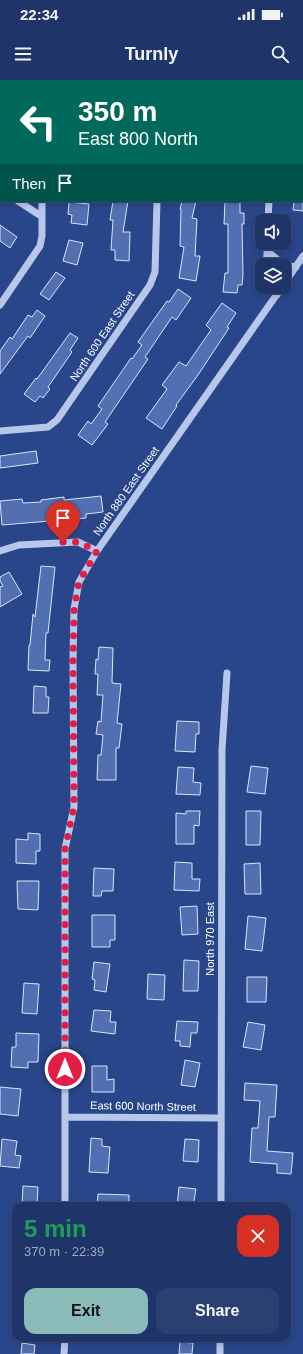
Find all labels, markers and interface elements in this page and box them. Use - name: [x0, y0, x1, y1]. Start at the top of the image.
- text: 22:34: [20, 6, 58, 23]
- icon: menu: [12, 43, 34, 65]
- icon: search: [269, 43, 291, 65]
- text: Turnly: [125, 44, 178, 64]
- icon: left: [12, 96, 64, 148]
- text: 350 m: [78, 96, 157, 127]
- text: East 800 North: [78, 129, 198, 149]
- icon: arrive: [54, 172, 76, 194]
- text: Then: [12, 175, 46, 192]
- map controls: [255, 214, 291, 294]
- button: sound: [255, 214, 291, 250]
- button: layers: [255, 258, 291, 294]
- street label: North 600 East Street: [67, 289, 137, 383]
- street label: North 880 East Street: [91, 444, 161, 538]
- pin: [46, 501, 80, 542]
- icon: arrive: [52, 507, 74, 529]
- street label: North 970 East: [204, 902, 216, 976]
- position arrow: [44, 1048, 86, 1090]
- street label: East 600 North Street: [90, 1099, 196, 1113]
- text: 5 min: [24, 1215, 87, 1242]
- button: close: [237, 1215, 279, 1257]
- text: 370 m · 22:39: [24, 1244, 104, 1259]
- button: Exit: [24, 1288, 148, 1334]
- button: Share: [156, 1288, 279, 1334]

